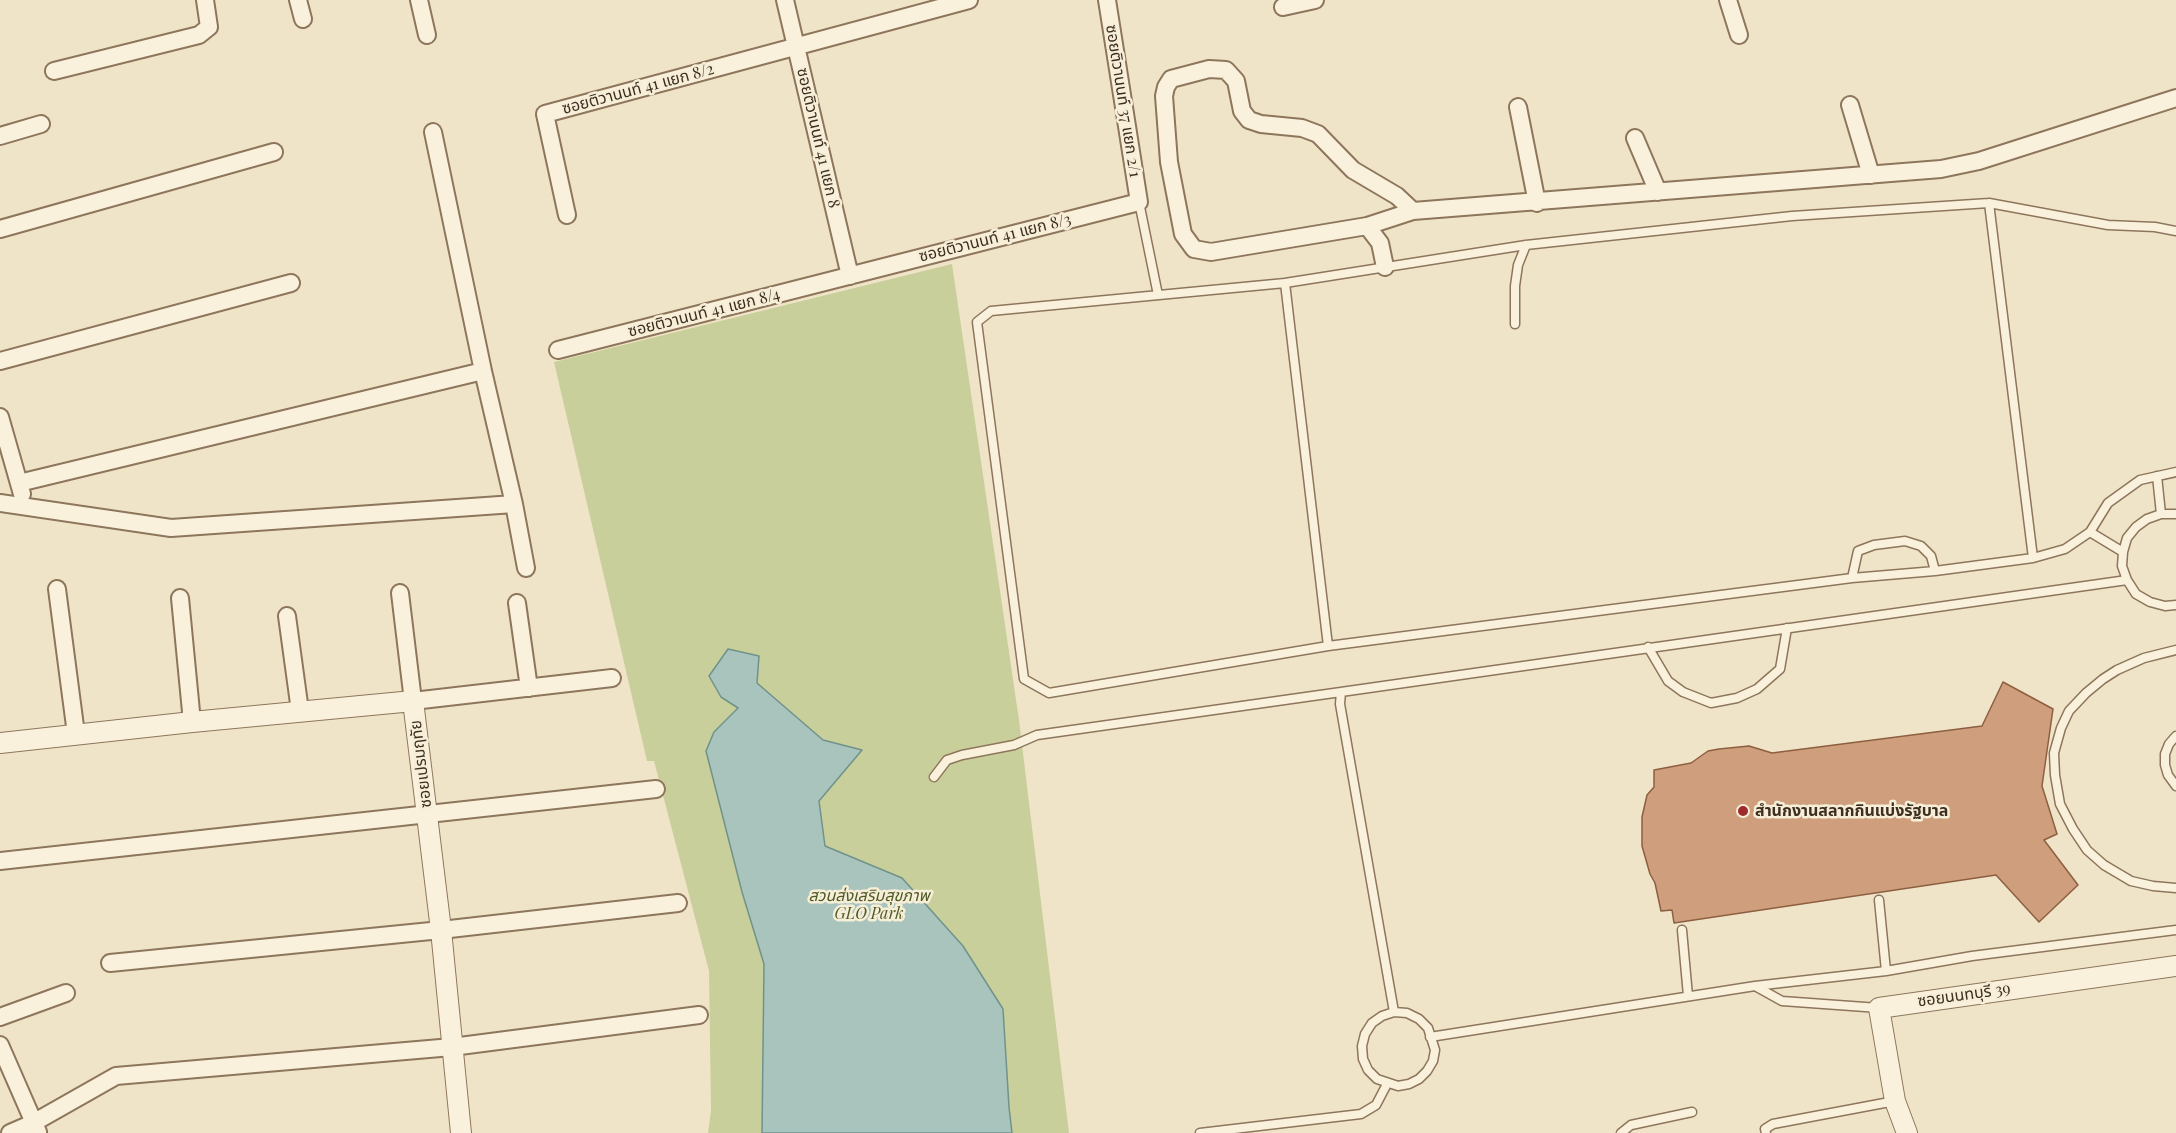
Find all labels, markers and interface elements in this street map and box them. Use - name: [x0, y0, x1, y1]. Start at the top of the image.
- street label: ซอยติวานนท์ 37 แยก 2/1: [1101, 23, 1145, 179]
- street label: ซอยติวานนท์ 41 แยก 8/2: [560, 59, 716, 119]
- street label: ซอยติวานนท์ 41 แยก 8: [793, 66, 843, 210]
- street label: ซอยติวานนท์ 41 แยก 8/3: [917, 210, 1073, 266]
- street label: ซอยติวานนท์ 41 แยก 8/4: [626, 285, 782, 341]
- street label: ซอยเปรมฤทัย: [406, 719, 436, 809]
- place label: สำนักงานสลากกินแบ่งรัฐบาล: [1755, 801, 1948, 821]
- marker: สำนักงานสลากกินแบ่งรัฐบาล: [1736, 804, 1750, 818]
- park label: สวนส่งเสริมสุขภาพ GLO Park: [808, 886, 930, 924]
- street label: ซอยนนทบุรี 39: [1916, 979, 2012, 1011]

